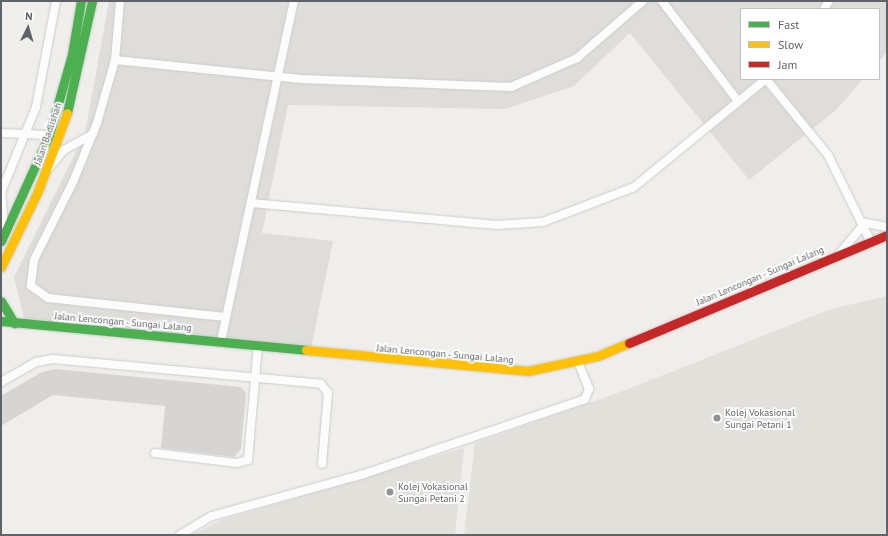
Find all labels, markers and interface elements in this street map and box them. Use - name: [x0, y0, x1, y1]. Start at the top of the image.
- north arrow: [8, 8, 48, 48]
- legend: [740, 8, 880, 80]
- text: N: [25, 9, 33, 23]
- text: Fast: [778, 17, 799, 32]
- text: Slow: [778, 37, 803, 52]
- text: Jam: [778, 57, 797, 72]
- street label: Jalan Badlishah: [32, 101, 64, 167]
- street label: Jalan Lencongan - Sungai Lalang: [694, 243, 826, 309]
- street label: Jalan Lencongan - Sungai Lalang: [53, 310, 193, 334]
- street label: Jalan Lencongan - Sungai Lalang: [375, 342, 515, 366]
- place label: Kolej Vokasional Sungai Petani 1: [725, 406, 795, 430]
- marker: Kolej Vokasional Sungai Petani 1: [712, 413, 722, 423]
- place label: Kolej Vokasional Sungai Petani 2: [398, 480, 468, 504]
- marker: Kolej Vokasional Sungai Petani 2: [385, 487, 395, 497]

